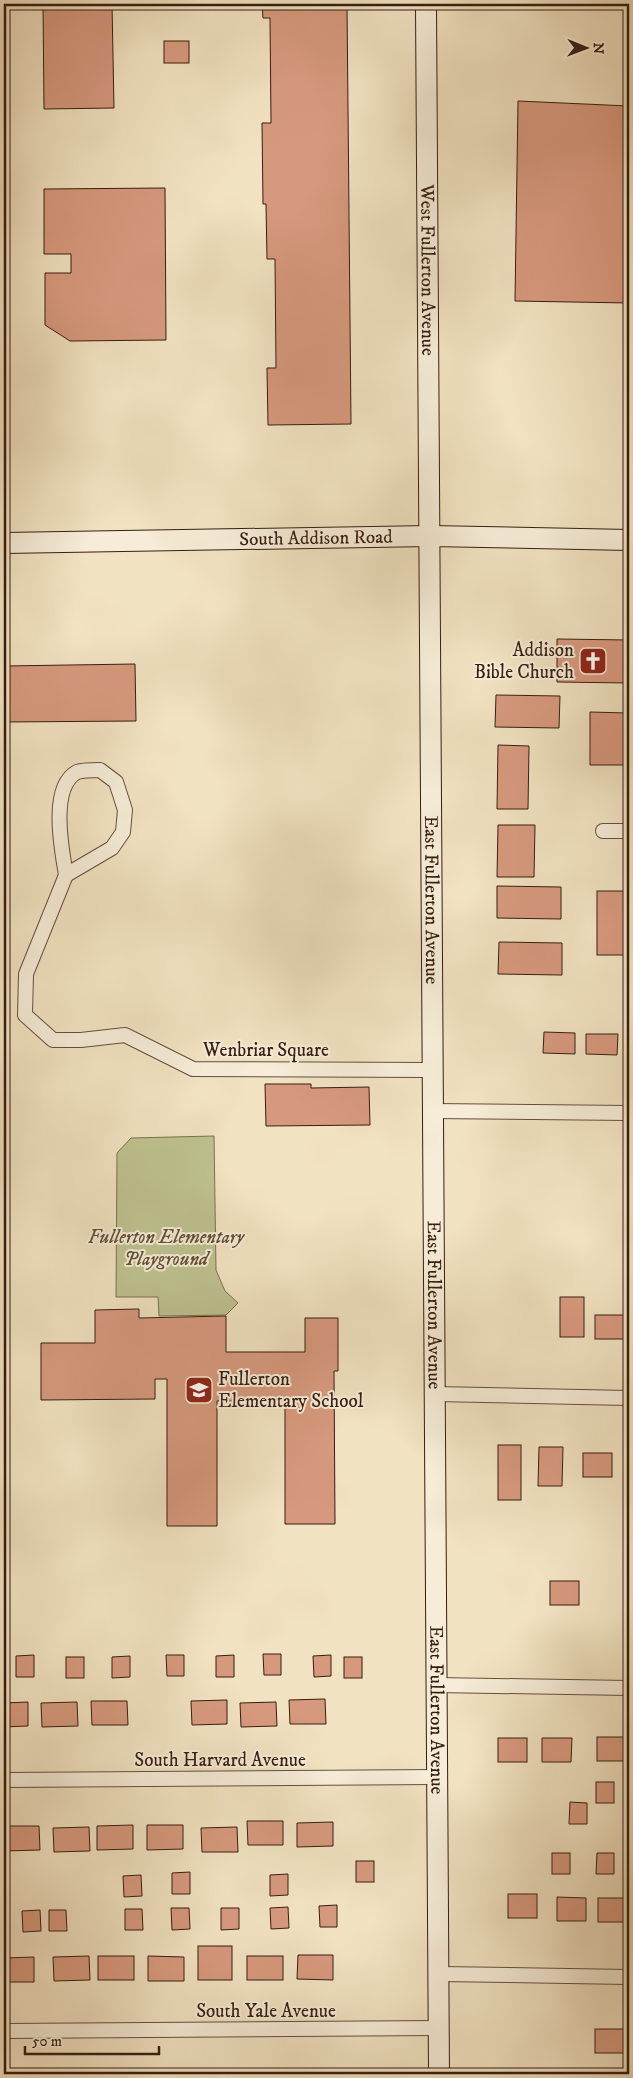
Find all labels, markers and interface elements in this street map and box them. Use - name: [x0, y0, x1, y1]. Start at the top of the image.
- north arrow: [560, 22, 610, 72]
- text: N: [589, 42, 607, 55]
- street label: West Fullerton Avenue: [416, 183, 440, 356]
- street label: South Addison Road: [239, 525, 393, 551]
- place label: Addison Bible Church: [474, 639, 574, 684]
- church icon: Addison Bible Church: [578, 646, 608, 676]
- street label: East Fullerton Avenue: [420, 815, 444, 985]
- street label: Wenbriar Square: [202, 1039, 329, 1063]
- street label: East Fullerton Avenue: [422, 1220, 446, 1390]
- park label: Fullerton Elementary Playground: [88, 1226, 246, 1271]
- place label: Fullerton Elementary School: [218, 1368, 364, 1413]
- school or university icon: Fullerton Elementary School: [184, 1375, 214, 1405]
- street label: East Fullerton Avenue: [425, 1625, 449, 1795]
- street label: South Harvard Avenue: [134, 1749, 306, 1772]
- street label: South Yale Avenue: [196, 2000, 336, 2023]
- scale bar: [25, 2023, 159, 2055]
- text: 50 m: [32, 2032, 62, 2051]

